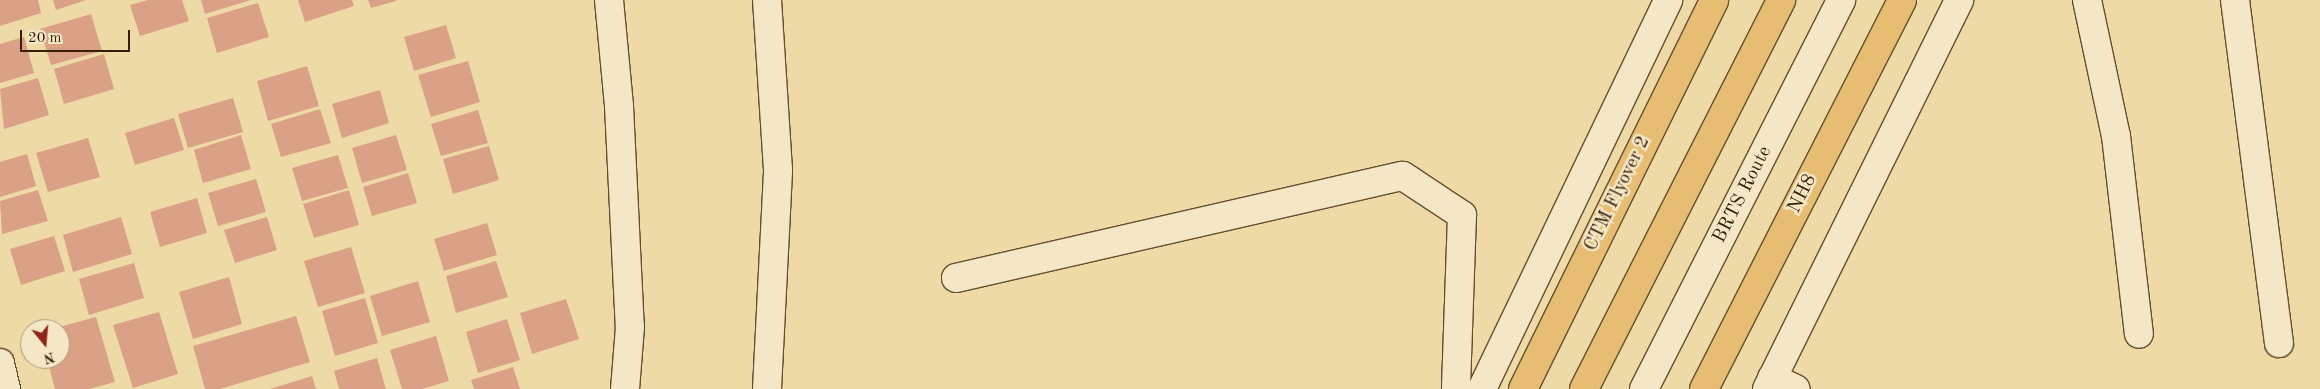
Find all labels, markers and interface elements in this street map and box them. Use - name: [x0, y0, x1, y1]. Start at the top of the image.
- scale bar: [22, 20, 132, 52]
- text: 20 m: [28, 31, 62, 46]
- street label: CTM Flyover 2: [1580, 133, 1656, 255]
- street label: BRTS Route: [1709, 143, 1777, 247]
- street label: NH8: [1784, 171, 1822, 217]
- north arrow: [20, 319, 70, 369]
- text: N: [42, 349, 56, 366]

